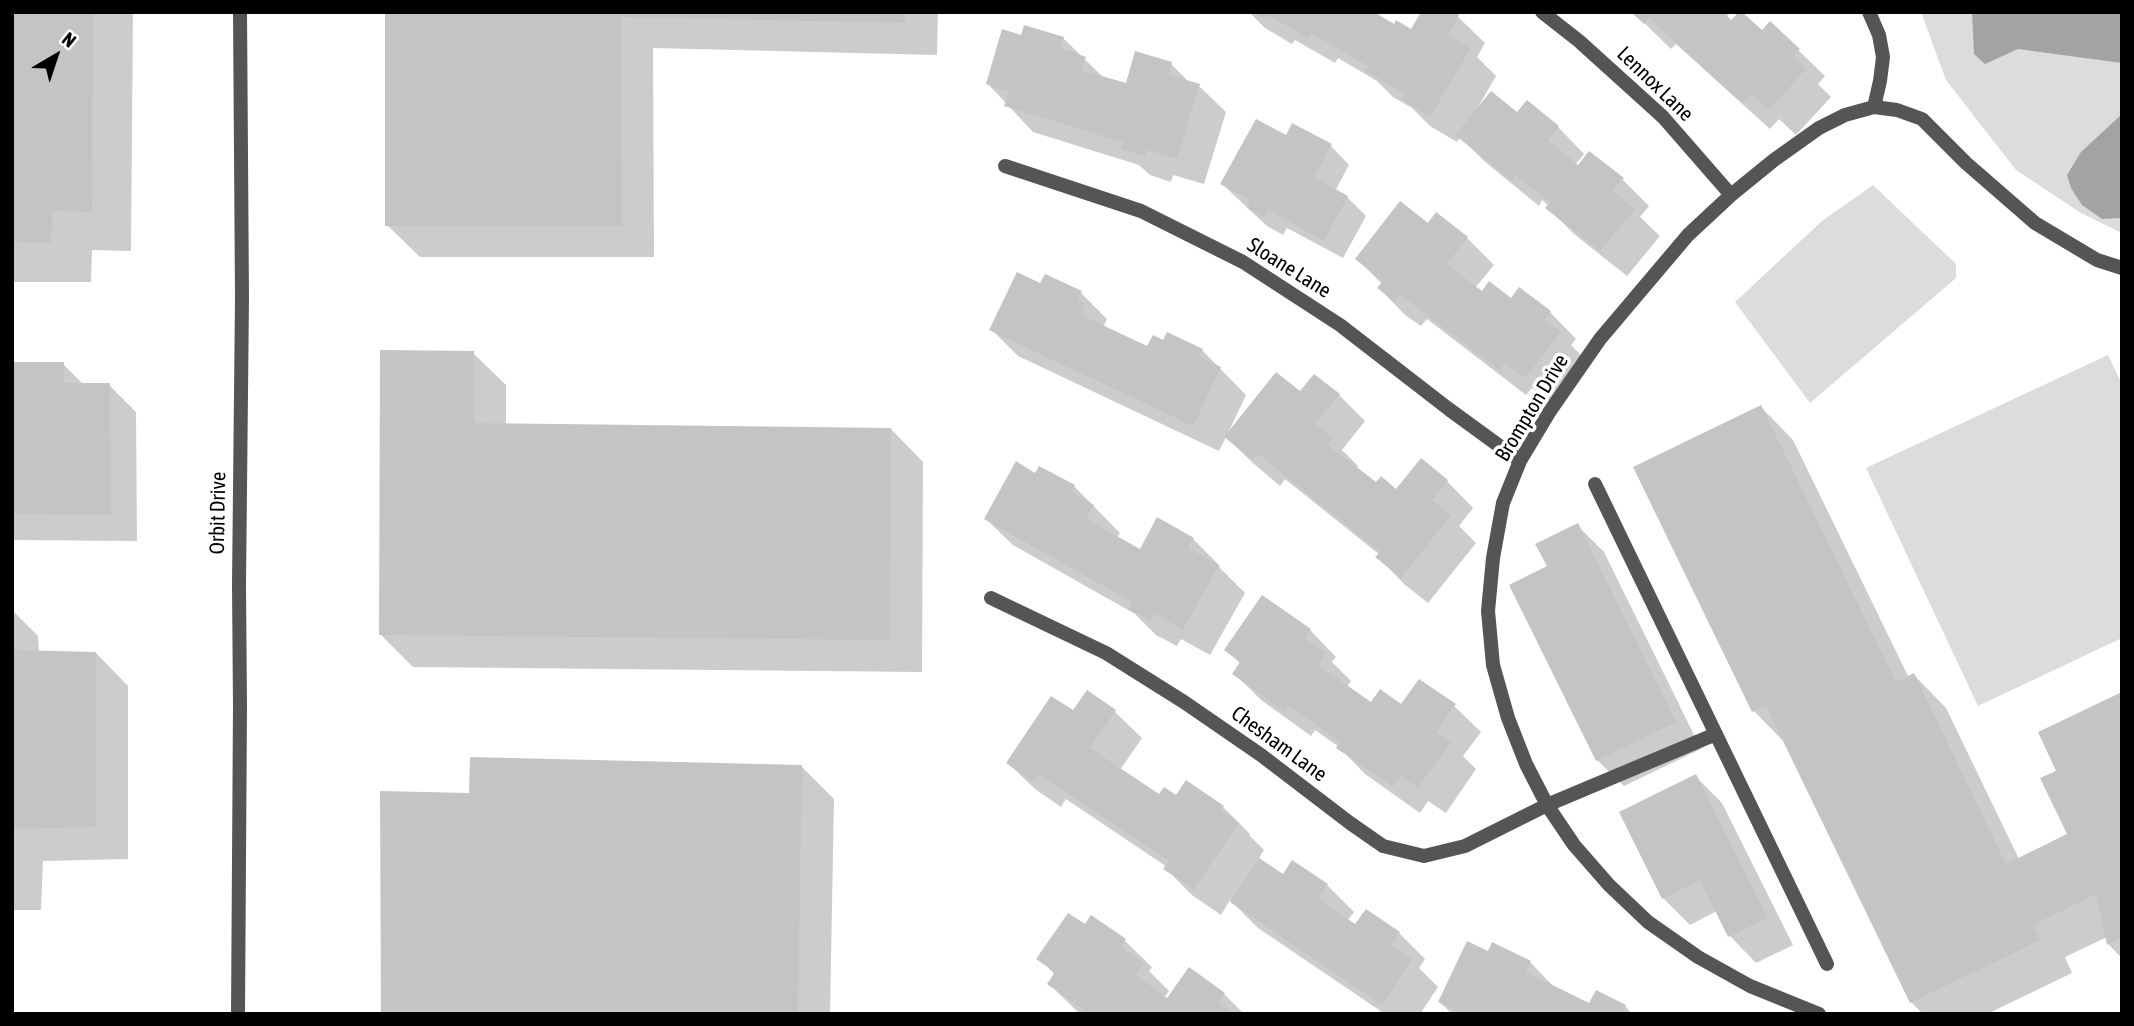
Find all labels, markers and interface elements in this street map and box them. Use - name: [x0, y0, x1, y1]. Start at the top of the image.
- north arrow: [21, 21, 91, 91]
- text: N: [58, 28, 80, 52]
- street label: Lennox Lane: [1611, 41, 1699, 127]
- street label: Sloane Lane: [1242, 232, 1336, 304]
- street label: Brompton Drive: [1490, 350, 1574, 466]
- street label: Orbit Drive: [205, 471, 231, 555]
- street label: Chesham Lane: [1226, 701, 1332, 787]

